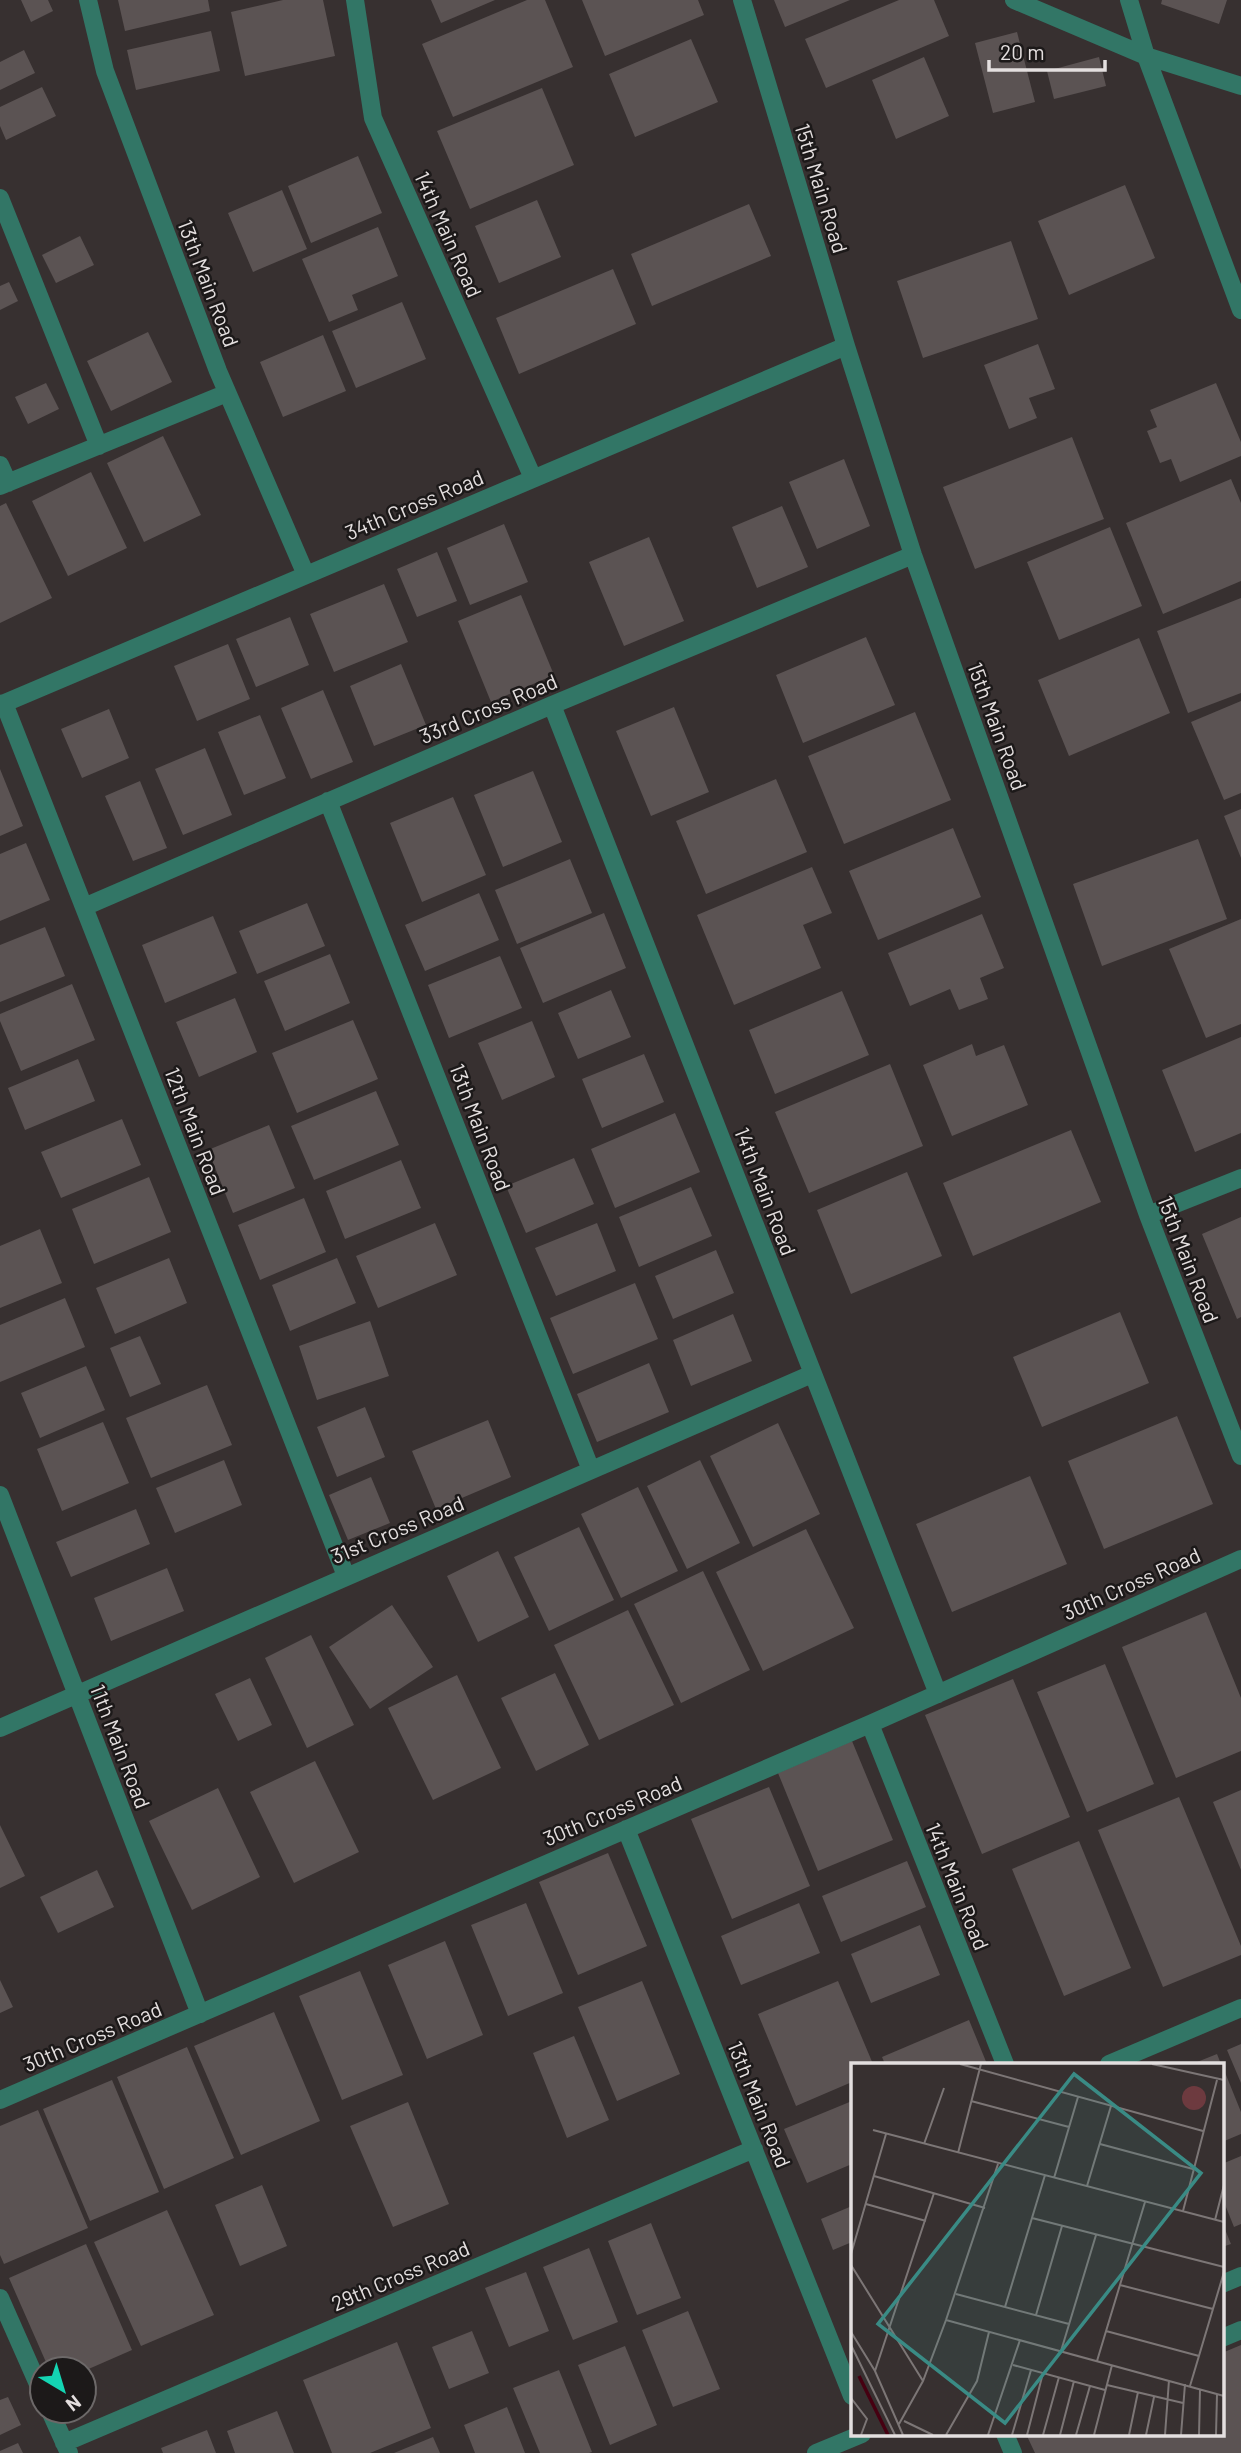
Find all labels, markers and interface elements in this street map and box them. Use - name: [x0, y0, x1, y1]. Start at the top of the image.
- scale bar: [989, 28, 1104, 72]
- text: 20 m: [1000, 39, 1045, 64]
- street label: 15th Main Road: [790, 120, 854, 256]
- street label: 14th Main Road: [410, 167, 488, 301]
- street label: 13th Main Road: [173, 216, 245, 350]
- street label: 34th Cross Road: [341, 464, 487, 544]
- street label: 15th Main Road: [963, 659, 1033, 793]
- street label: 33rd Cross Road: [415, 668, 561, 748]
- street label: 13th Main Road: [445, 1060, 517, 1194]
- street label: 12th Main Road: [160, 1064, 232, 1198]
- street label: 14th Main Road: [730, 1123, 802, 1259]
- street label: 15th Main Road: [1153, 1192, 1225, 1326]
- street label: 31st Cross Road: [327, 1490, 467, 1568]
- street label: 30th Cross Road: [1058, 1541, 1204, 1625]
- street label: 11th Main Road: [86, 1680, 156, 1812]
- street label: 30th Cross Road: [539, 1770, 685, 1850]
- street label: 14th Main Road: [921, 1819, 995, 1953]
- street label: 30th Cross Road: [19, 1996, 165, 2076]
- street label: 13th Main Road: [723, 2037, 797, 2171]
- inset map: [851, 2063, 1224, 2436]
- street label: 29th Cross Road: [327, 2235, 473, 2315]
- north arrow: [28, 2355, 98, 2425]
- text: N: [62, 2391, 86, 2417]

